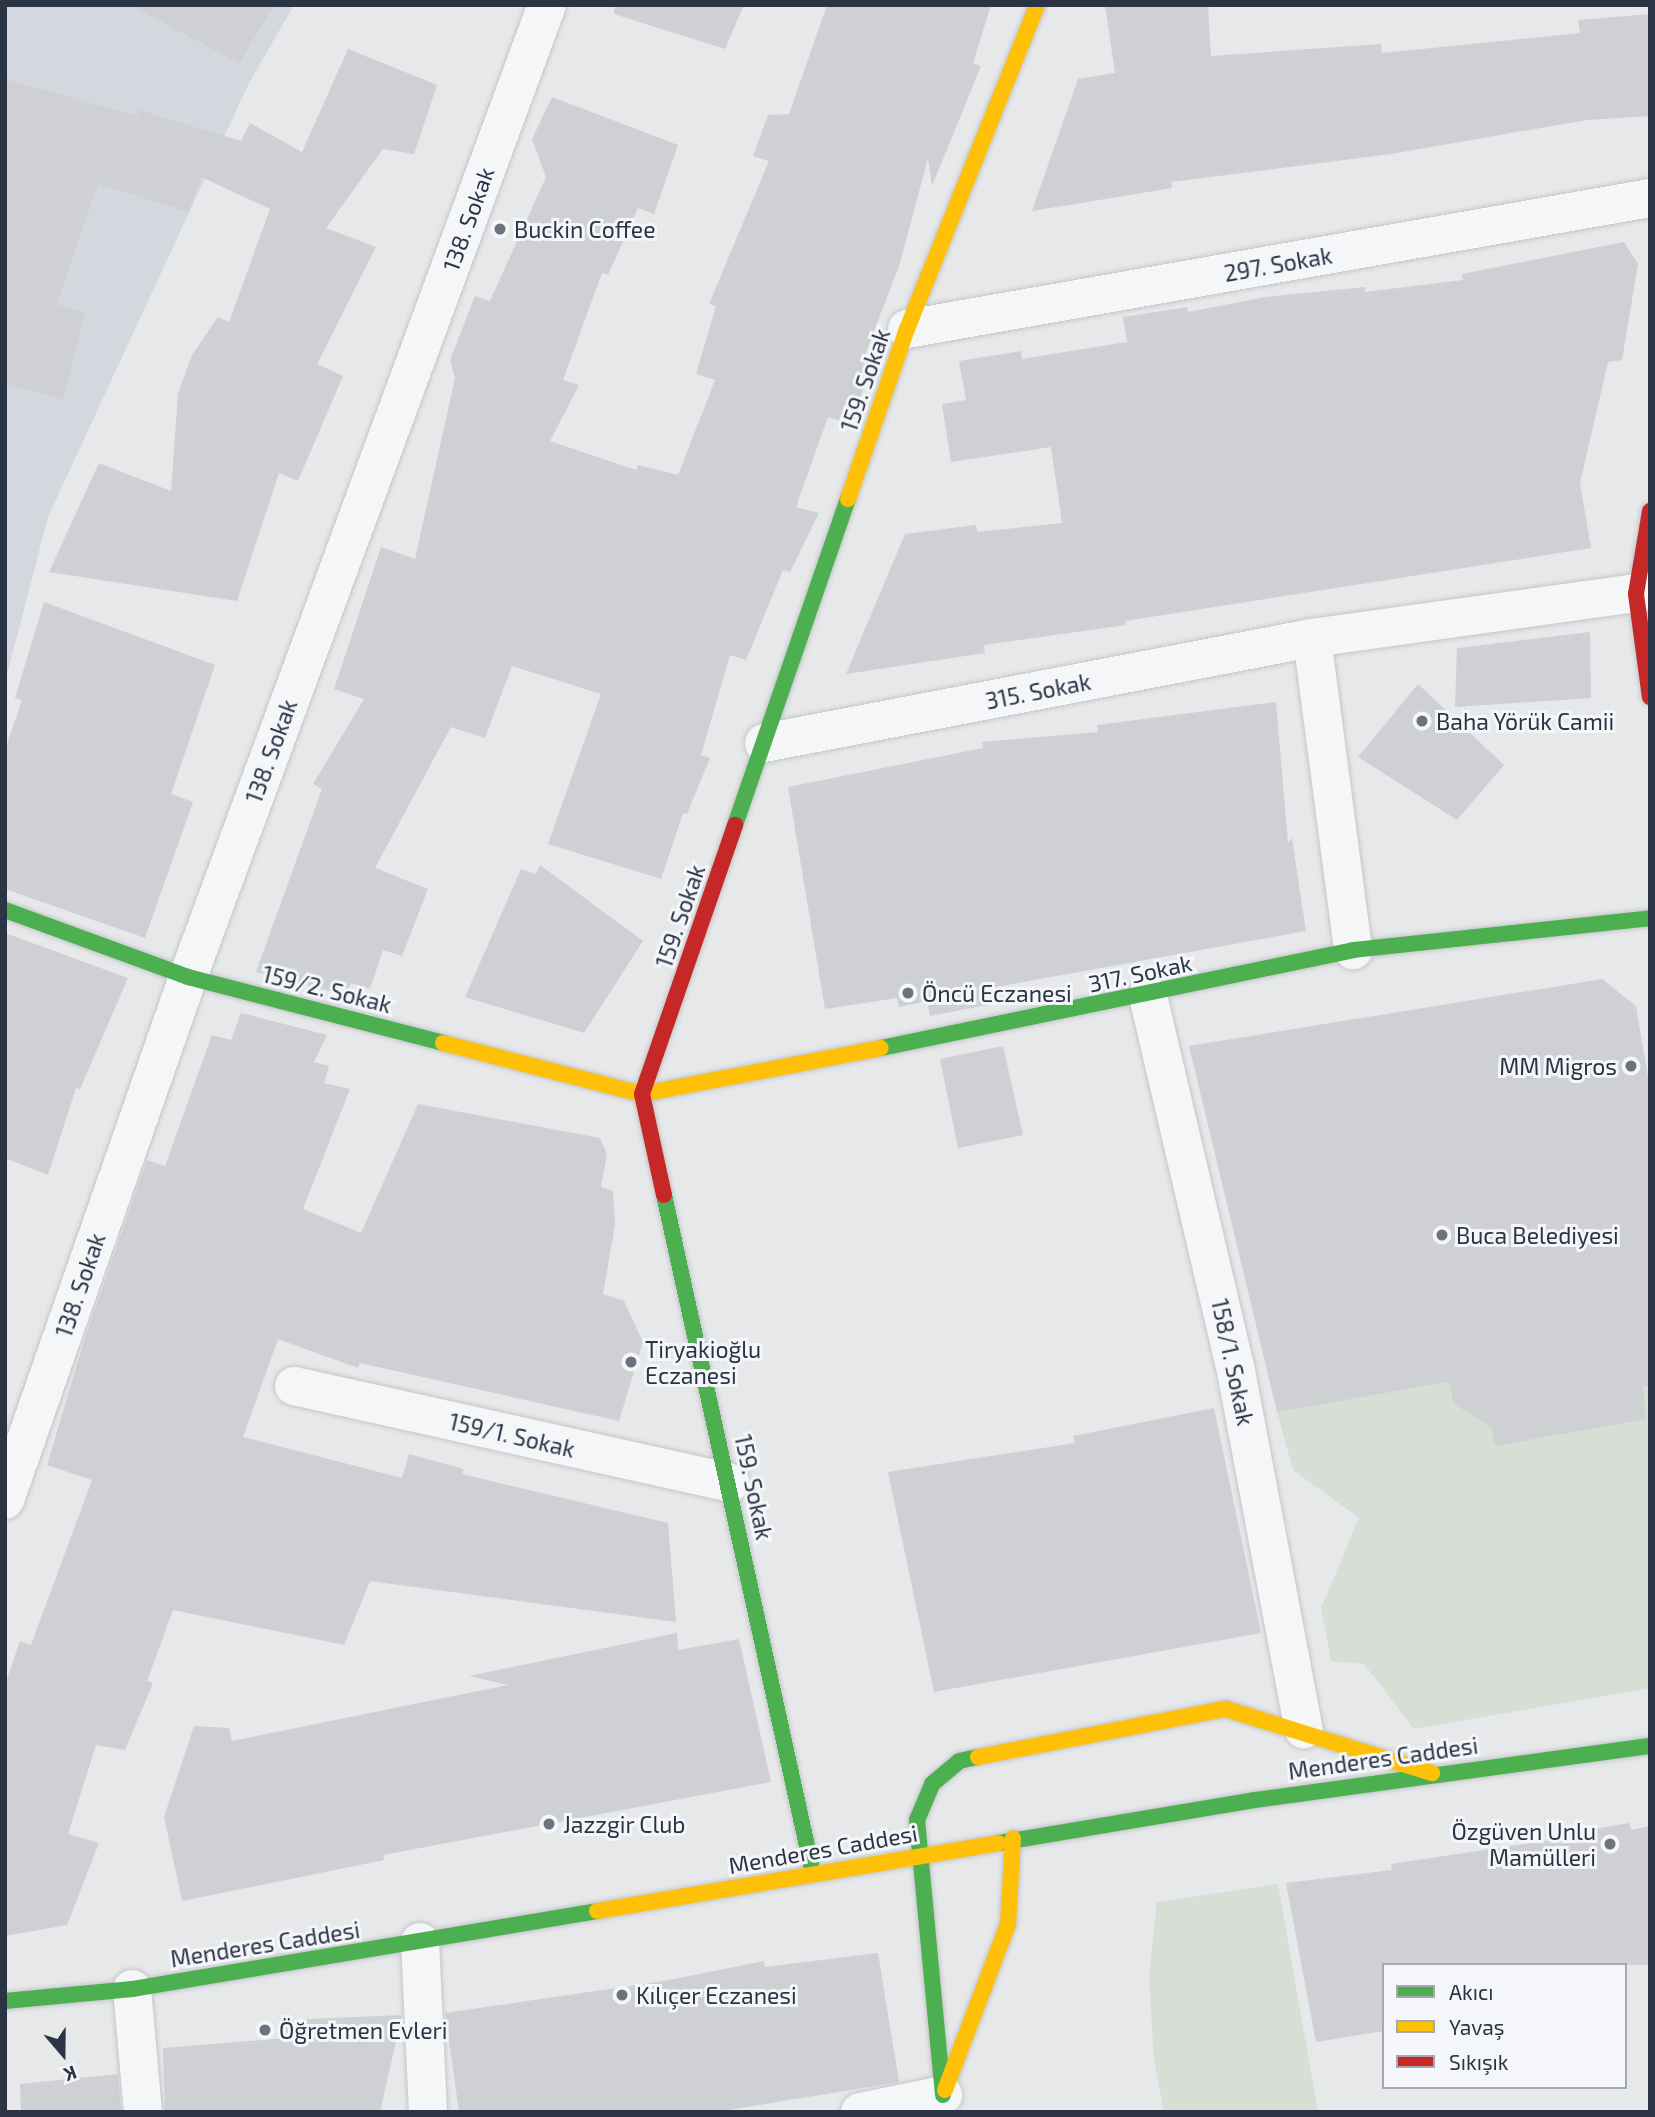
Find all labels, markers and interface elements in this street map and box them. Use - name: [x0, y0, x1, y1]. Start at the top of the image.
- street label: 138. Sokak: [437, 163, 499, 275]
- place label: Buckin Coffee: [514, 215, 656, 243]
- marker: Buckin Coffee: [492, 221, 508, 237]
- street label: 297. Sokak: [1222, 241, 1334, 287]
- street label: 159. Sokak: [835, 325, 895, 435]
- street label: 315. Sokak: [983, 667, 1093, 715]
- street label: 138. Sokak: [240, 695, 302, 807]
- place label: Baha Yörük Camii: [1436, 707, 1615, 735]
- marker: Baha Yörük Camii: [1414, 713, 1430, 729]
- street label: 159. Sokak: [650, 861, 710, 971]
- street label: 317. Sokak: [1086, 949, 1194, 997]
- street label: 159/2. Sokak: [260, 960, 394, 1018]
- place label: Öncü Eczanesi: [922, 979, 1072, 1007]
- marker: Öncü Eczanesi: [900, 985, 916, 1001]
- place label: MM Migros: [1499, 1052, 1617, 1080]
- marker: MM Migros: [1623, 1058, 1639, 1074]
- place label: Buca Belediyesi: [1456, 1221, 1619, 1249]
- marker: Buca Belediyesi: [1434, 1227, 1450, 1243]
- street label: 138. Sokak: [49, 1229, 111, 1341]
- street label: 158/1. Sokak: [1206, 1296, 1260, 1428]
- place label: Tiryakioğlu Eczanesi: [645, 1335, 761, 1389]
- marker: Tiryakioğlu Eczanesi: [623, 1354, 639, 1370]
- street label: 159/1. Sokak: [446, 1407, 578, 1463]
- street label: 159. Sokak: [729, 1432, 779, 1542]
- street label: Menderes Caddesi: [1286, 1731, 1480, 1785]
- place label: Jazzgir Club: [563, 1810, 686, 1838]
- marker: Jazzgir Club: [541, 1816, 557, 1832]
- place label: Özgüven Unlu Mamülleri: [1451, 1817, 1596, 1871]
- street label: Menderes Caddesi: [726, 1819, 920, 1879]
- marker: Özgüven Unlu Mamülleri: [1602, 1836, 1618, 1852]
- street label: Menderes Caddesi: [168, 1915, 362, 1973]
- legend: [1382, 1963, 1627, 2089]
- text: Akıcı: [1449, 1979, 1493, 2004]
- place label: Kılıçer Eczanesi: [636, 1981, 797, 2009]
- marker: Kılıçer Eczanesi: [614, 1987, 630, 2003]
- text: Yavaş: [1449, 2014, 1505, 2039]
- place label: Öğretmen Evleri: [279, 2016, 447, 2044]
- north arrow: [28, 2019, 98, 2089]
- marker: Öğretmen Evleri: [257, 2022, 273, 2038]
- text: Sıkışık: [1449, 2049, 1509, 2074]
- text: K: [61, 2061, 80, 2087]

